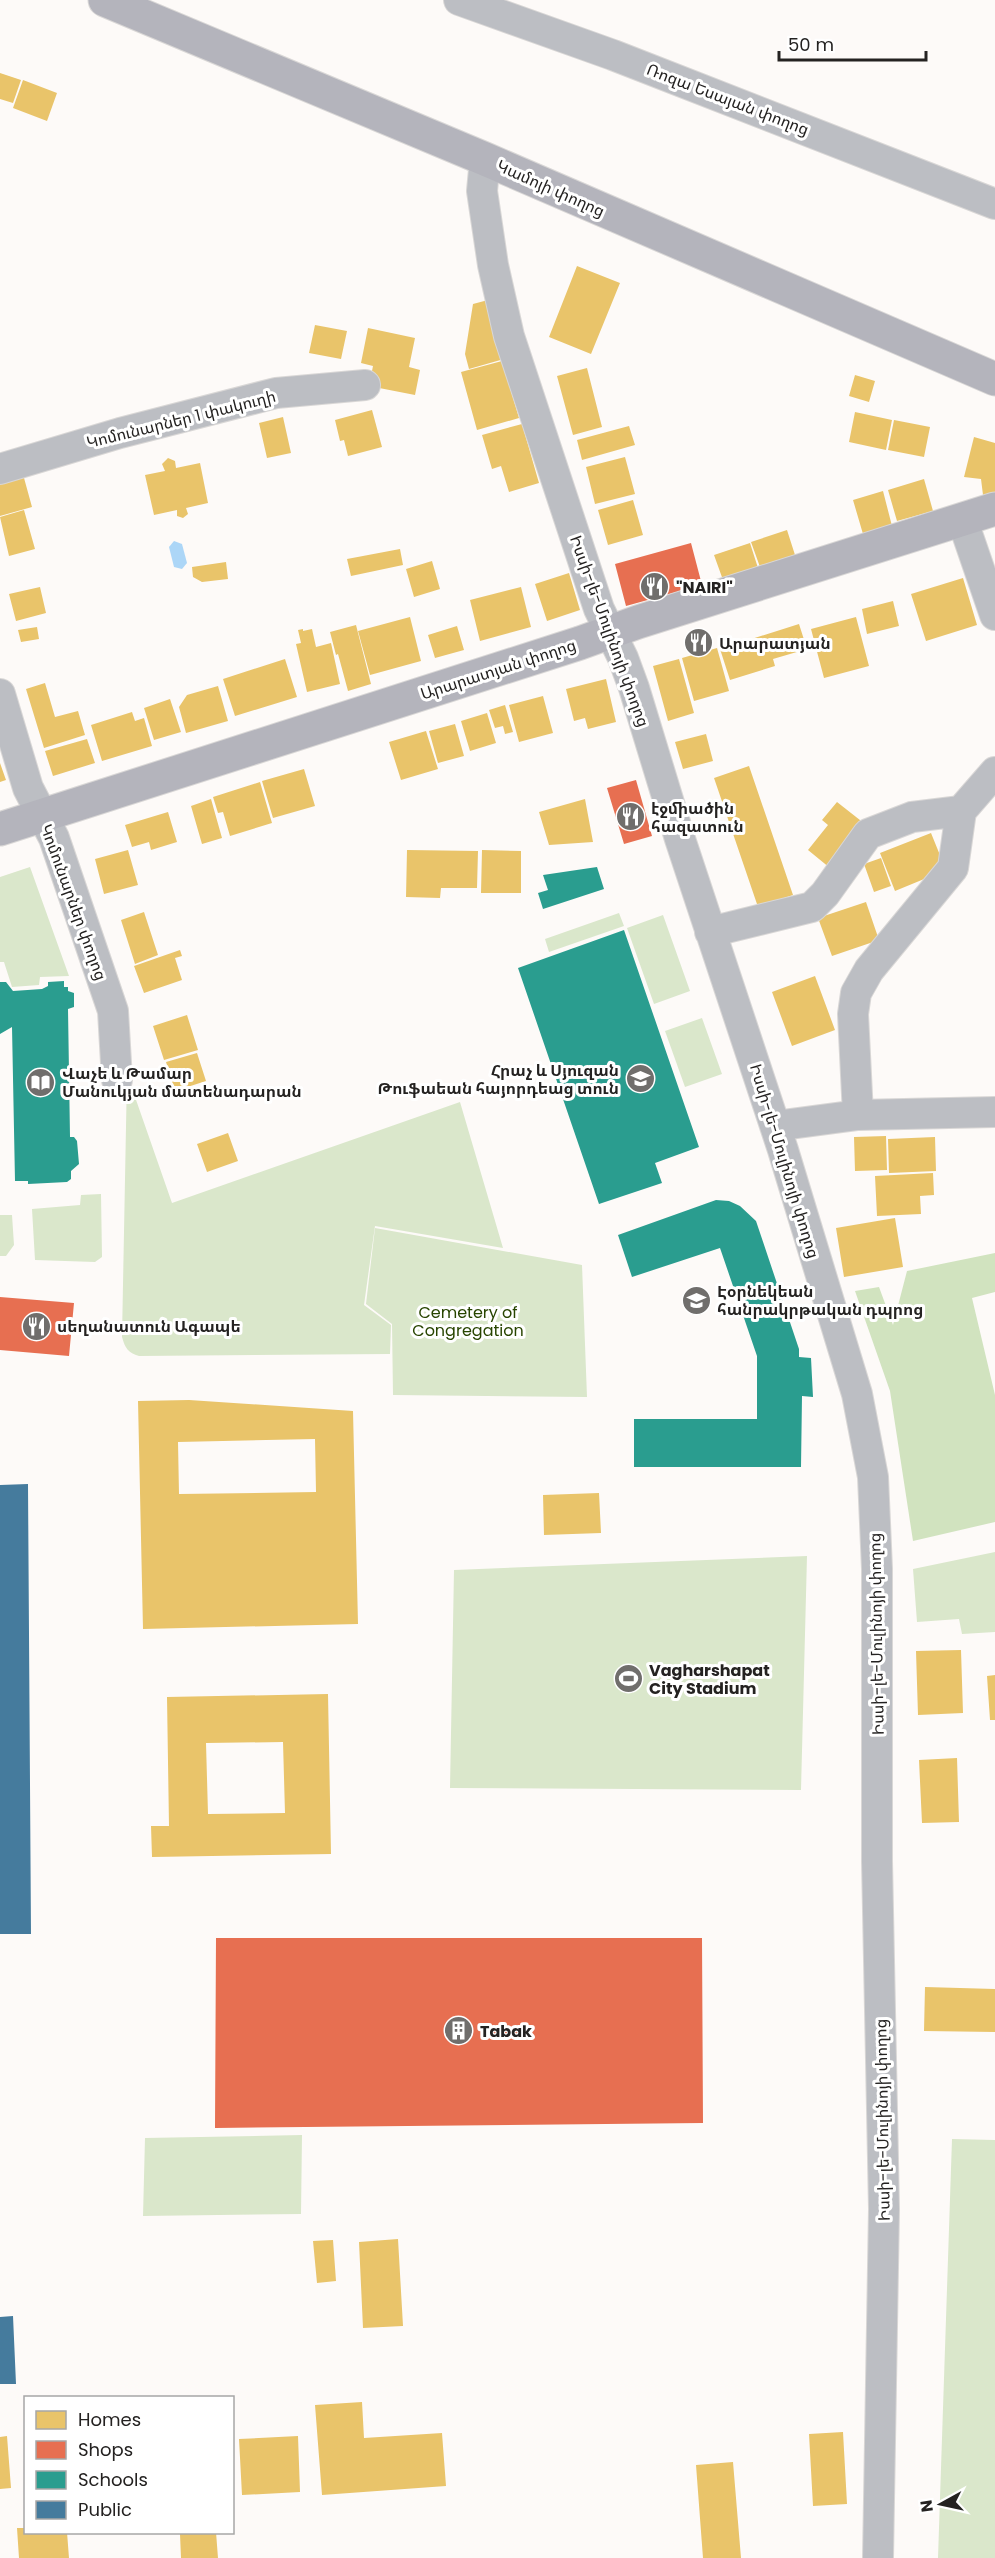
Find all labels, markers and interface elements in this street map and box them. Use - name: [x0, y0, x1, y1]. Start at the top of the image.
- scale bar: [779, 24, 926, 62]
- text: 50 m: [788, 32, 834, 57]
- street label: Ռոզա Եսայան փողոց: [643, 58, 812, 141]
- street label: Կամոյի փողոց: [493, 154, 609, 223]
- street label: Կոմունարներ 1 փակուղի: [84, 385, 278, 454]
- street label: Իսսի-լե-Մուլինոյի փողոց: [564, 532, 655, 730]
- restaurant icon: "NAIRI": [639, 571, 671, 603]
- place label: "NAIRI": [676, 576, 733, 599]
- restaurant icon: Արարատյան: [682, 627, 714, 659]
- place label: Արարատյան: [719, 632, 831, 655]
- street label: Արարատյան փողոց: [417, 633, 579, 705]
- place label: էջմիածին հազատուն: [651, 797, 744, 838]
- restaurant icon: էջմիածին հազատուն: [614, 801, 646, 833]
- street label: Կոմունարներ փողոց: [35, 821, 112, 983]
- place label: Հրաչ և Սյուզան Թուֆաեան հայորդեաց տուն: [378, 1059, 619, 1100]
- street label: Իսսի-լե-Մուլինոյի փողոց: [744, 1061, 825, 1261]
- place label: Վաչե և Թամար Մանուկյան մատենադարան: [62, 1062, 302, 1103]
- school or university icon: Հրաչ և Սյուզան Թուֆաեան հայորդեաց տուն: [624, 1063, 656, 1095]
- library icon: Վաչե և Թամար Մանուկյան մատենադարան: [25, 1066, 57, 1098]
- place label: Էօրնեկեան հանրակրթական դպրոց: [717, 1280, 923, 1321]
- school or university icon: Էօրնեկեան հանրակրթական դպրոց: [680, 1284, 712, 1316]
- park label: Cemetery of Congregation: [412, 1301, 524, 1342]
- restaurant icon: սեղանատուն Ագապե: [20, 1310, 52, 1342]
- place label: սեղանատուն Ագապե: [57, 1315, 241, 1338]
- street label: Իսսի-լե-Մուլինոյի փողոց: [863, 1533, 890, 1735]
- place label: Vagharshapat City Stadium: [649, 1659, 770, 1700]
- sports icon: Vagharshapat City Stadium: [612, 1663, 644, 1695]
- building icon: Tabak: [443, 2015, 475, 2047]
- street label: Իսսի-լե-Մուլինոյի փողոց: [869, 2019, 896, 2221]
- place label: Tabak: [480, 2020, 532, 2043]
- legend: [24, 2396, 234, 2534]
- text: Homes: [78, 2407, 141, 2432]
- text: Shops: [78, 2437, 133, 2462]
- text: Schools: [78, 2467, 148, 2492]
- north arrow: [911, 2474, 971, 2534]
- text: Public: [78, 2497, 132, 2522]
- text: N: [914, 2498, 939, 2514]

